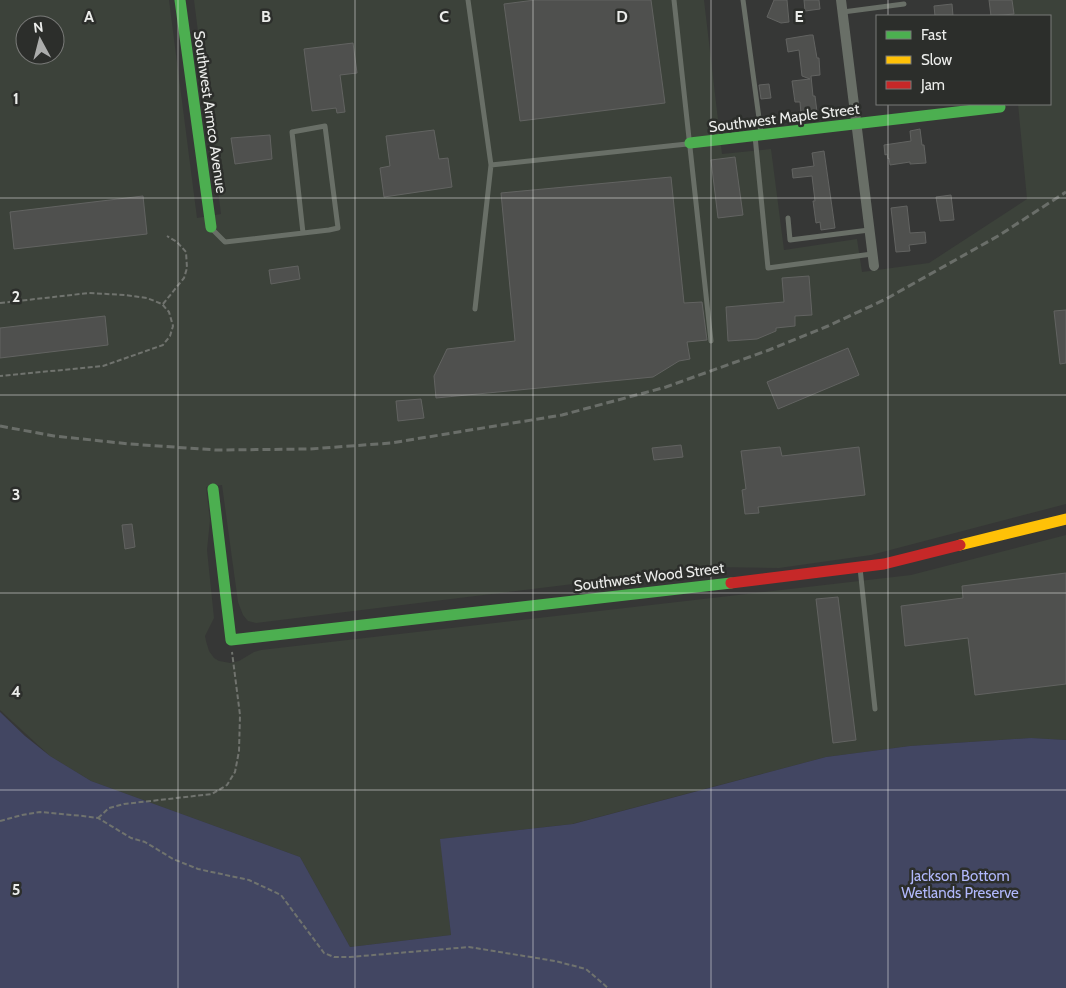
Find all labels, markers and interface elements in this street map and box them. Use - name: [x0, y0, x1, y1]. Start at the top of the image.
- text: A: [84, 7, 94, 26]
- text: B: [261, 7, 271, 26]
- text: C: [439, 7, 449, 26]
- text: D: [616, 7, 628, 26]
- text: E: [794, 7, 804, 26]
- north arrow: [15, 15, 65, 65]
- legend: [876, 15, 1051, 105]
- text: N: [32, 18, 44, 37]
- text: Fast: [921, 26, 946, 44]
- street label: Southwest Armco Avenue: [190, 29, 230, 195]
- text: Slow: [921, 51, 952, 69]
- text: Jam: [920, 76, 945, 94]
- text: 1: [13, 89, 19, 108]
- street label: Southwest Maple Street: [708, 100, 860, 136]
- text: 2: [12, 287, 20, 306]
- text: 3: [12, 485, 20, 504]
- street label: Southwest Wood Street: [573, 559, 725, 595]
- text: 4: [11, 682, 21, 701]
- park label: Jackson Bottom Wetlands Preserve: [901, 867, 1019, 902]
- text: 5: [12, 880, 20, 899]

